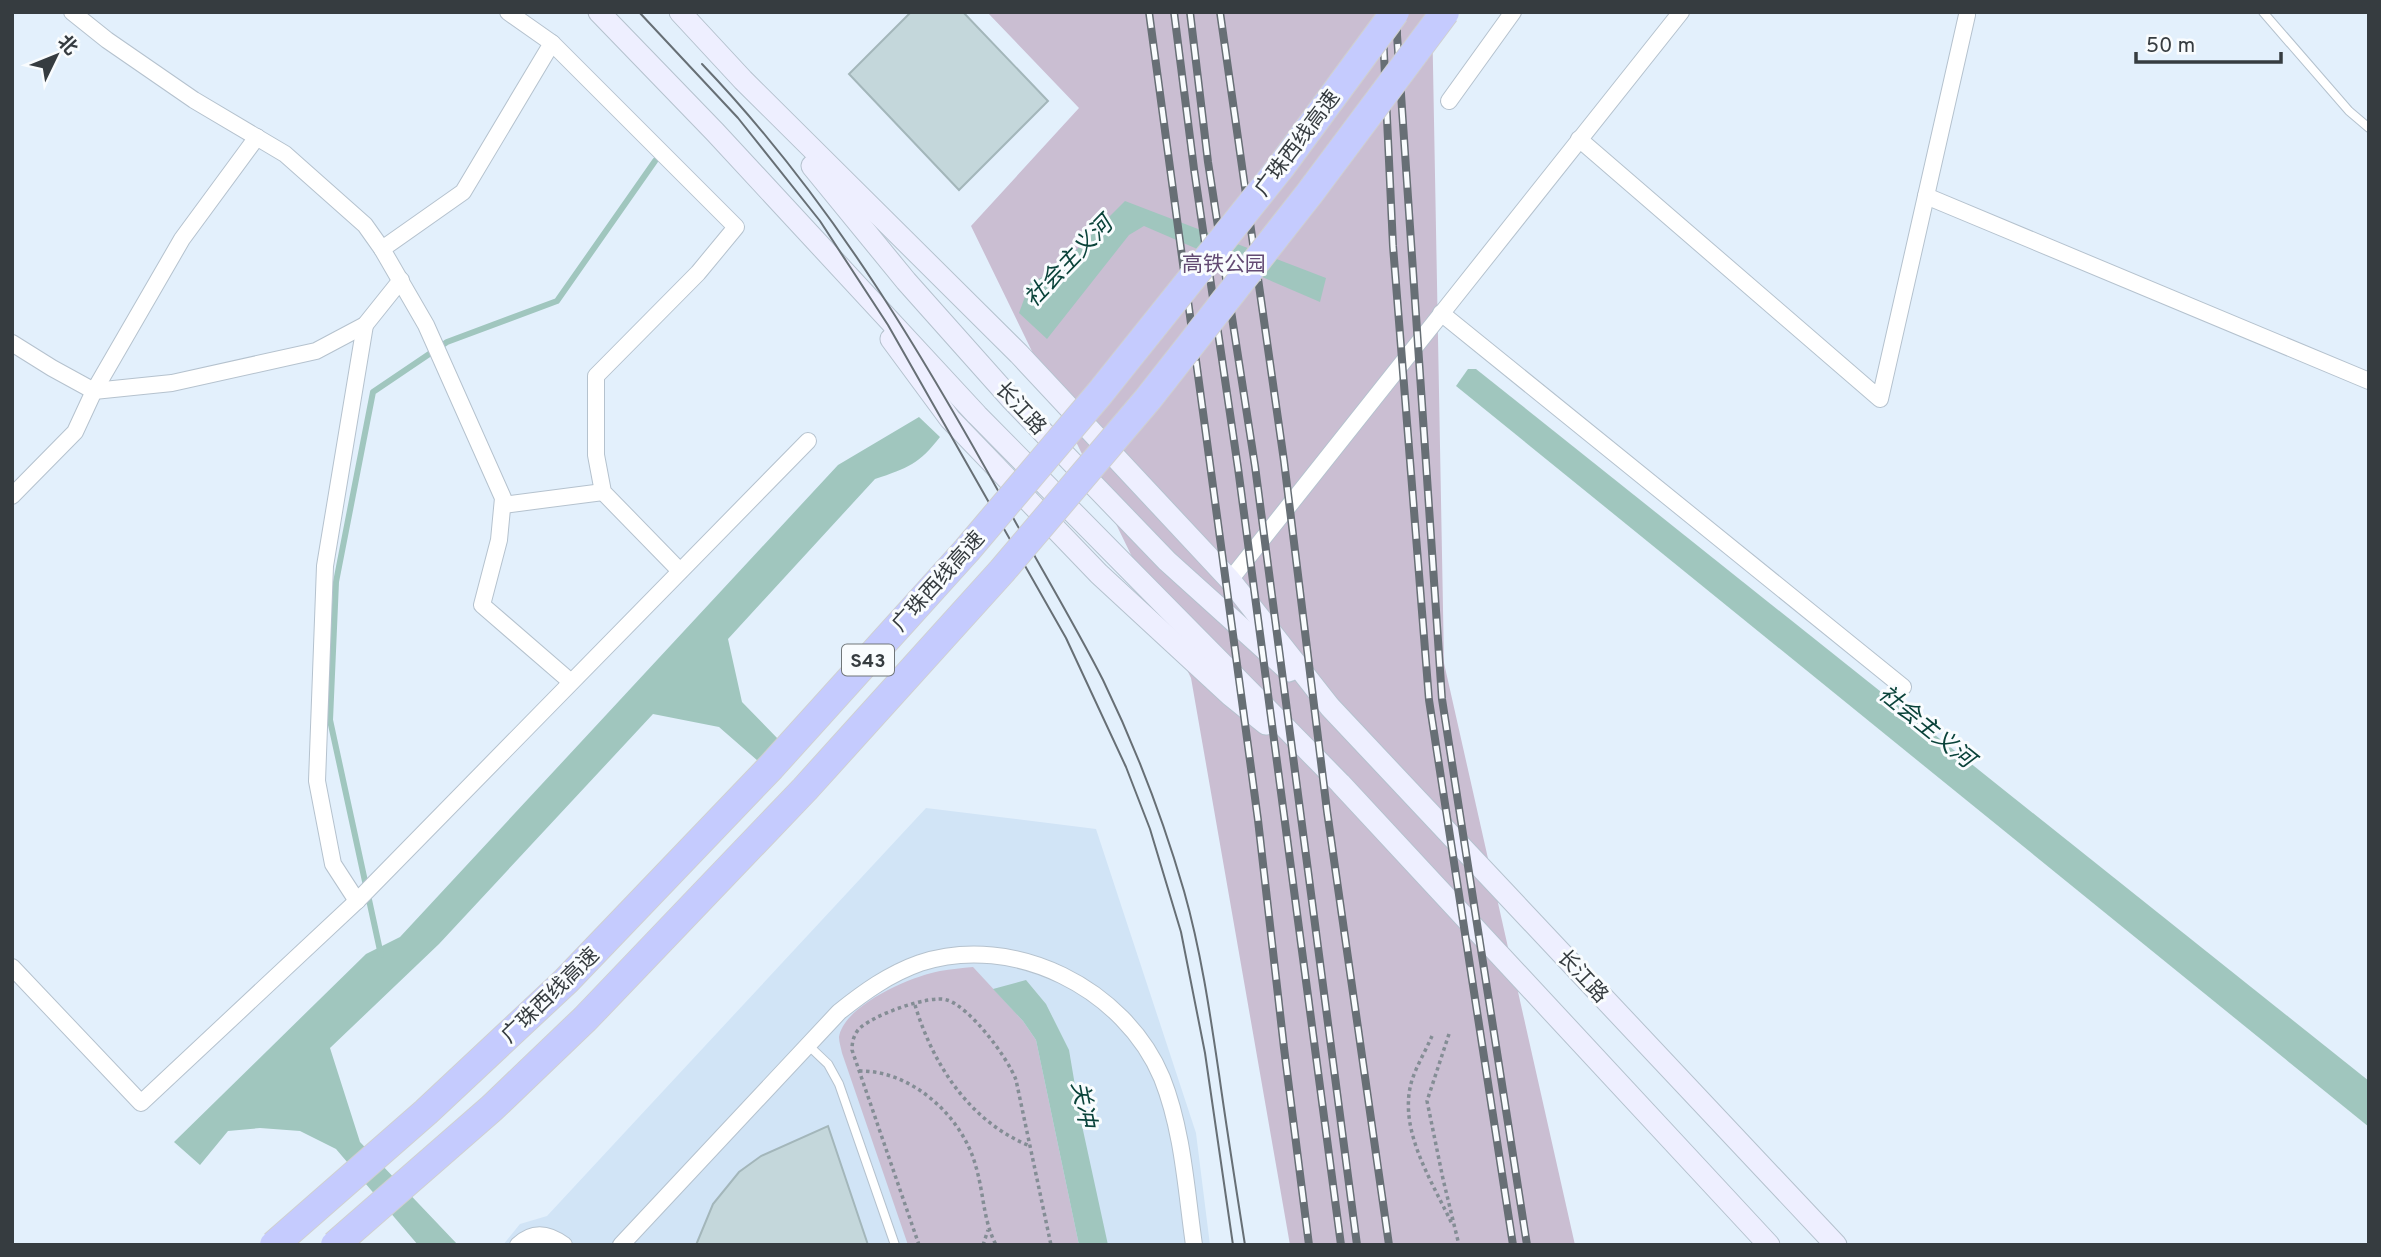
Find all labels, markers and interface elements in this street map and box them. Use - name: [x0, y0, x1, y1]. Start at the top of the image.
- north arrow: [21, 21, 91, 91]
- scale bar: [2136, 21, 2281, 65]
- text: 北: [52, 31, 82, 61]
- text: 50 m: [2146, 33, 2195, 60]
- street label: 广珠西线高速: [1250, 85, 1347, 202]
- water label: 社会主义河: [1019, 208, 1123, 314]
- park label: 高铁公园: [1182, 252, 1266, 279]
- street label: 长江路: [989, 377, 1051, 441]
- street label: 广珠西线高速: [887, 526, 991, 638]
- road number: S43: [842, 645, 894, 676]
- water label: 社会主义河: [1872, 680, 1982, 778]
- street label: 广珠西线高速: [496, 943, 606, 1050]
- street label: 长江路: [1551, 945, 1613, 1009]
- water label: 关冲: [1063, 1079, 1101, 1133]

